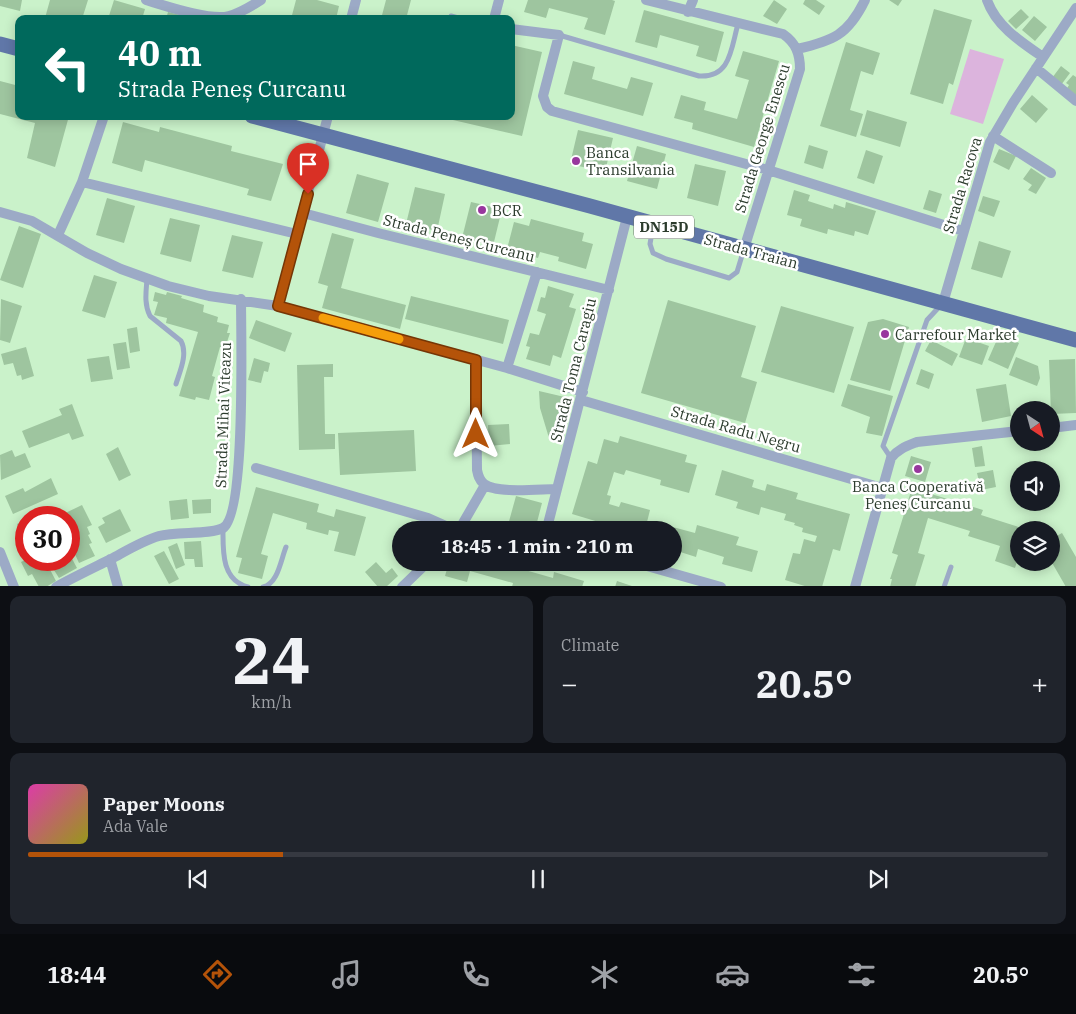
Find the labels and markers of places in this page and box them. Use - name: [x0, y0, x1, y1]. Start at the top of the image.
- pin: [287, 143, 329, 194]
- place label: Banca Transilvania: [586, 143, 675, 179]
- marker: Banca Transilvania: [570, 155, 582, 167]
- place label: BCR: [492, 201, 522, 220]
- marker: BCR: [476, 204, 488, 216]
- place label: Carrefour Market: [895, 325, 1017, 344]
- marker: Carrefour Market: [879, 328, 891, 340]
- marker: Banca Cooperativă Peneș Curcanu: [912, 463, 924, 475]
- place label: Banca Cooperativă Peneș Curcanu: [852, 477, 984, 513]

